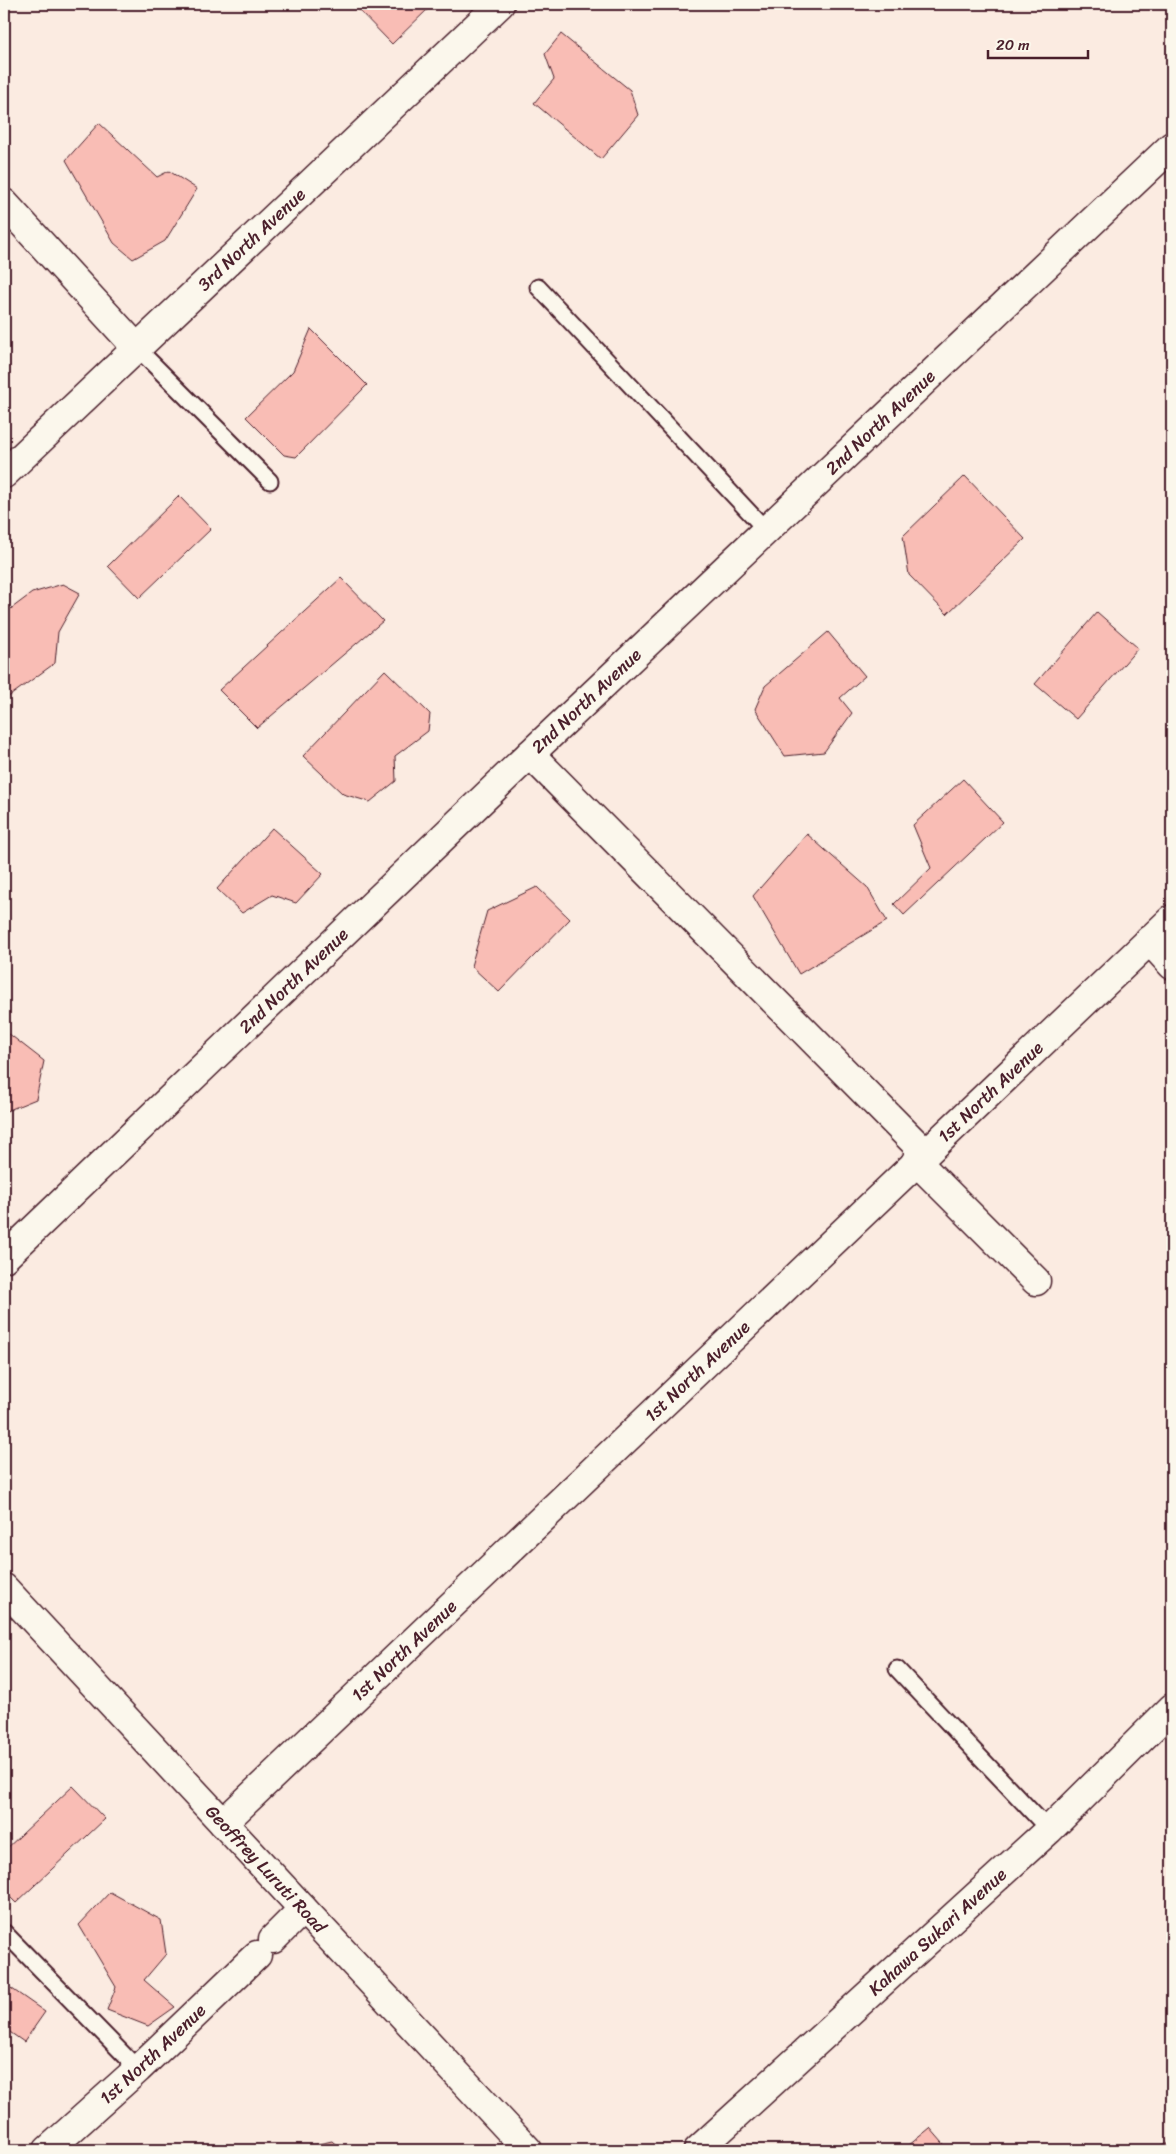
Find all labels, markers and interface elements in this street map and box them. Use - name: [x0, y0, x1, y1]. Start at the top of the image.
- scale bar: [988, 28, 1088, 60]
- text: 20 m: [996, 32, 1030, 58]
- street label: 3rd North Avenue: [190, 179, 314, 299]
- street label: 2nd North Avenue: [817, 361, 943, 483]
- street label: 2nd North Avenue: [523, 640, 649, 761]
- street label: 2nd North Avenue: [231, 919, 356, 1042]
- street label: 1st North Avenue: [930, 1033, 1051, 1151]
- street label: 1st North Avenue: [637, 1312, 758, 1430]
- street label: 1st North Avenue: [343, 1591, 465, 1709]
- street label: Geoffrey Luruti Road: [197, 1797, 336, 1942]
- street label: Kahawa Sukari Avenue: [861, 1859, 1015, 2004]
- street label: 1st North Avenue: [92, 1995, 214, 2113]

